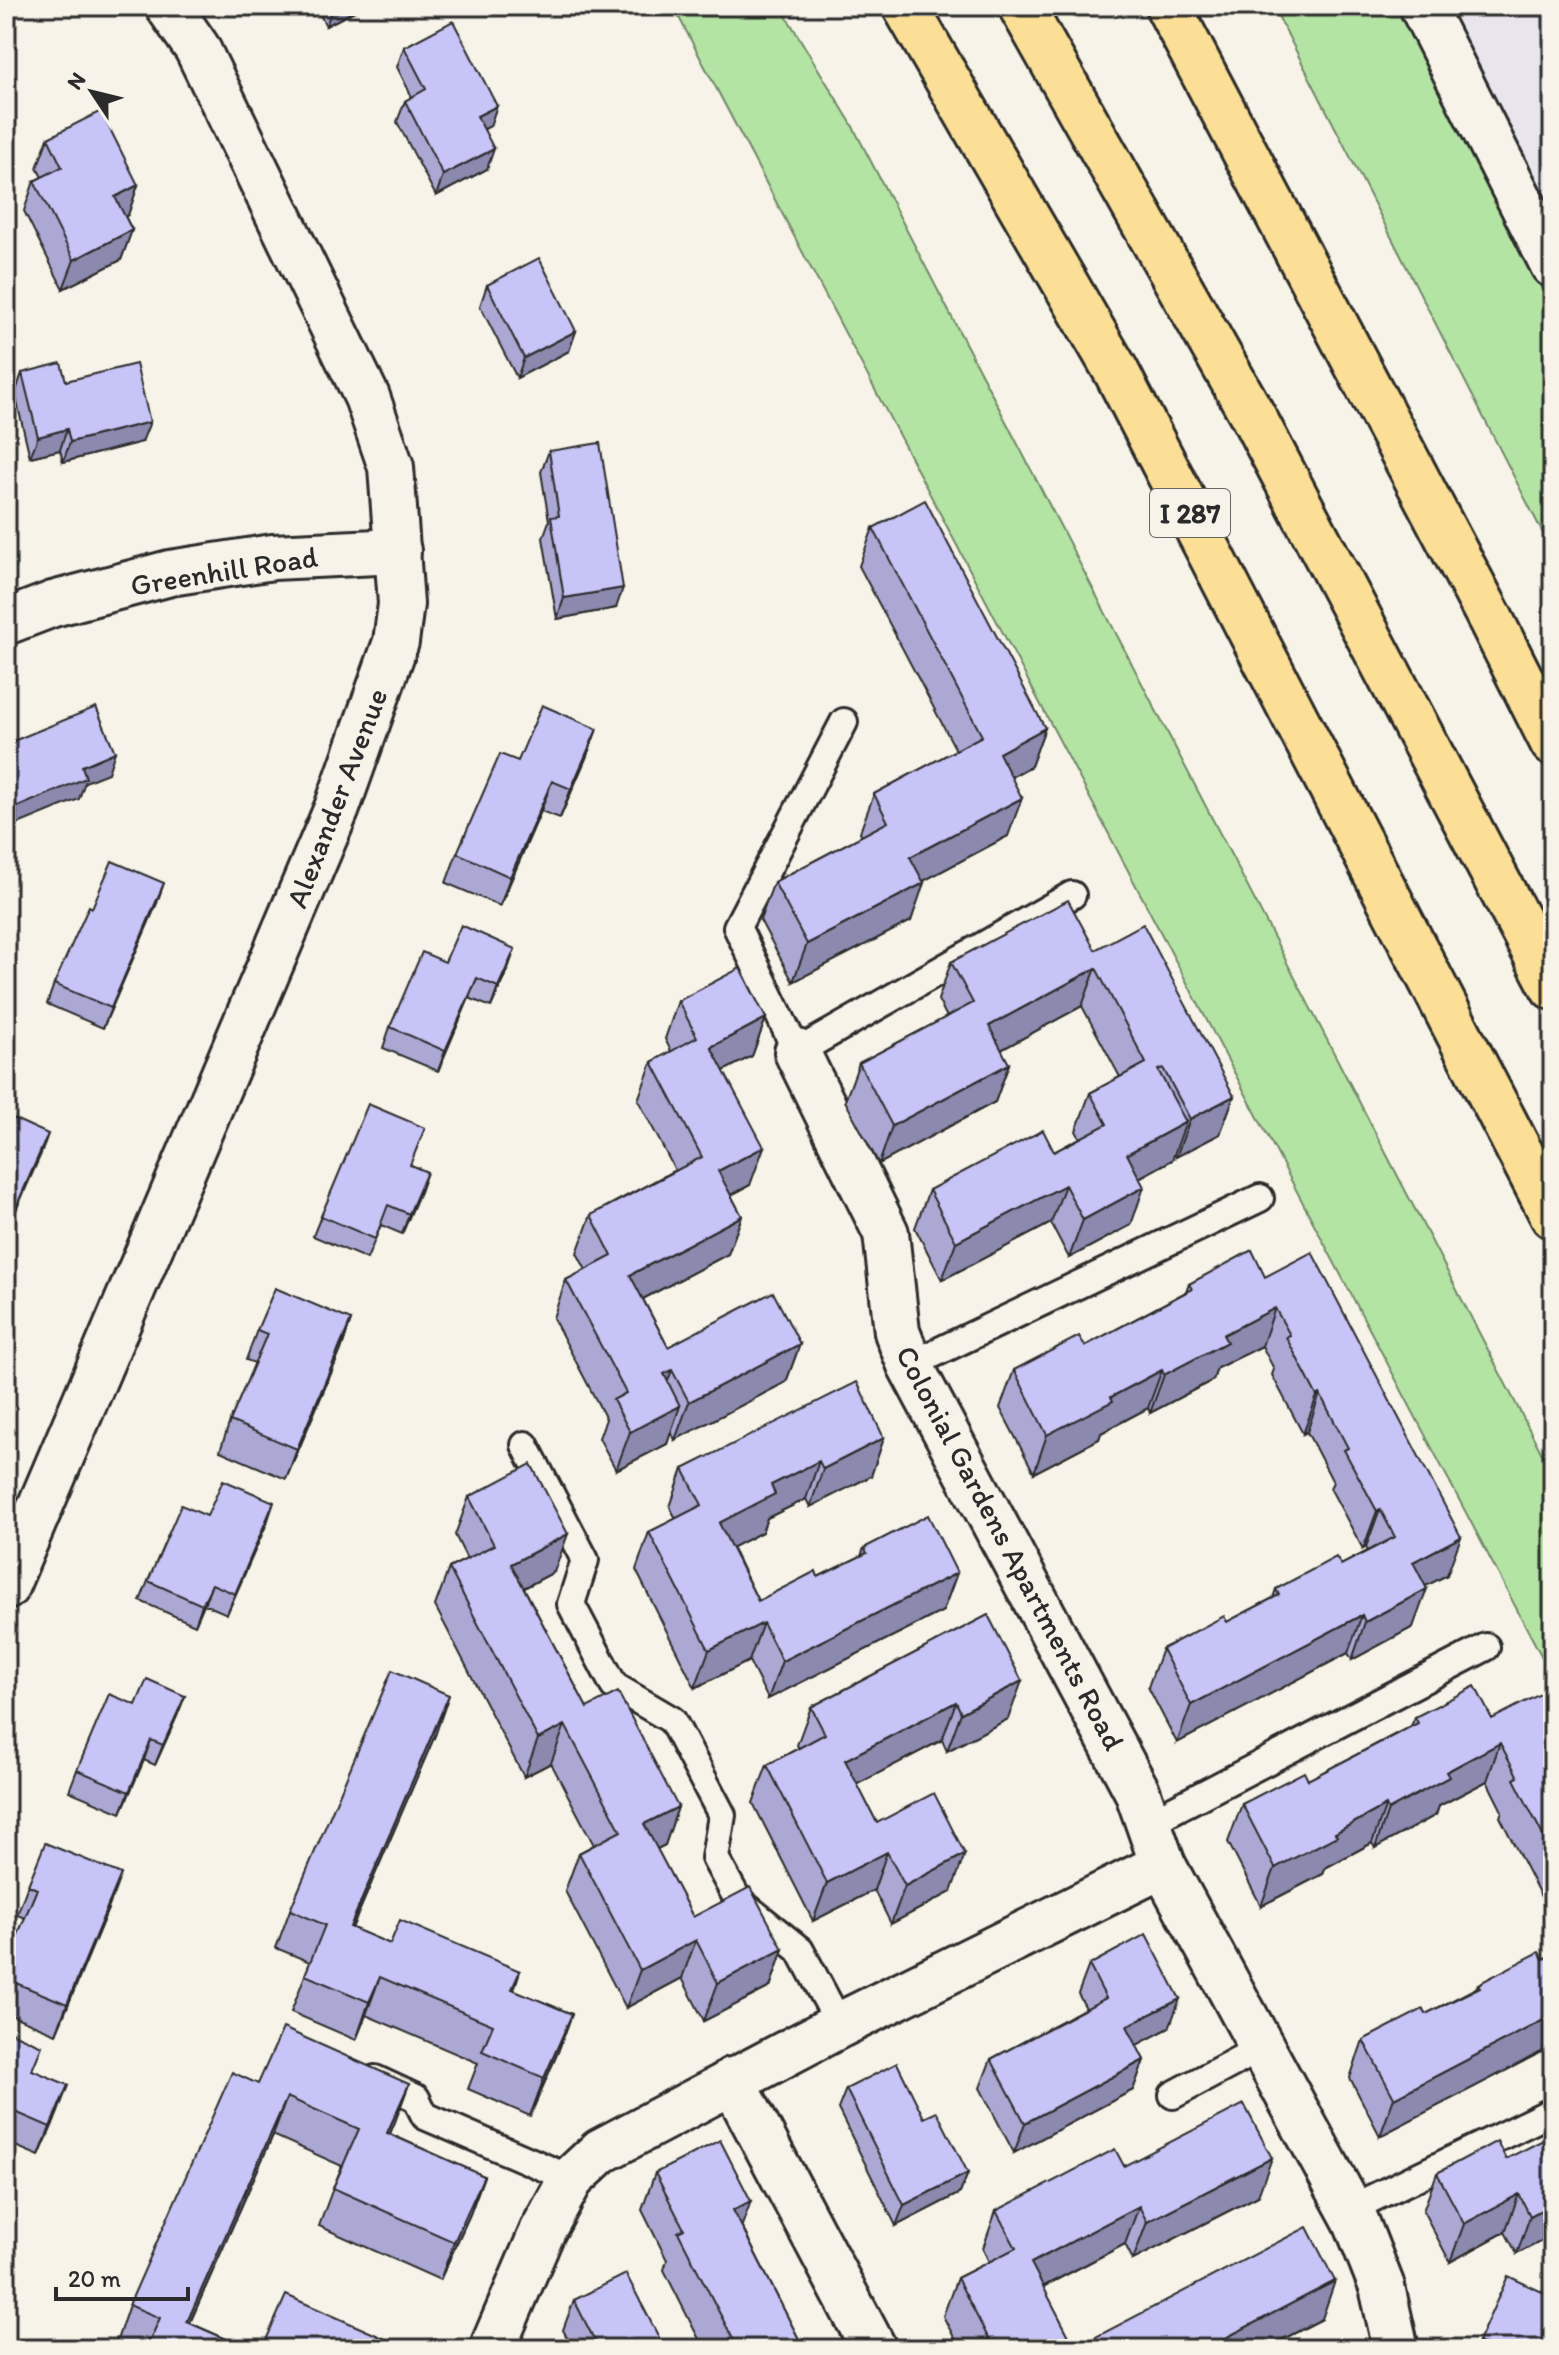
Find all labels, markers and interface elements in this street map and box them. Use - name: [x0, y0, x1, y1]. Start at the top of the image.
- north arrow: [52, 52, 132, 132]
- text: N: [61, 67, 91, 95]
- road number: I 287: [1150, 489, 1230, 537]
- street label: Greenhill Road: [128, 537, 320, 604]
- street label: Alexander Avenue: [278, 683, 395, 913]
- street label: Colonial Gardens Apartments Road: [888, 1339, 1133, 1756]
- scale bar: [56, 2251, 188, 2301]
- text: 20 m: [68, 2264, 121, 2293]

